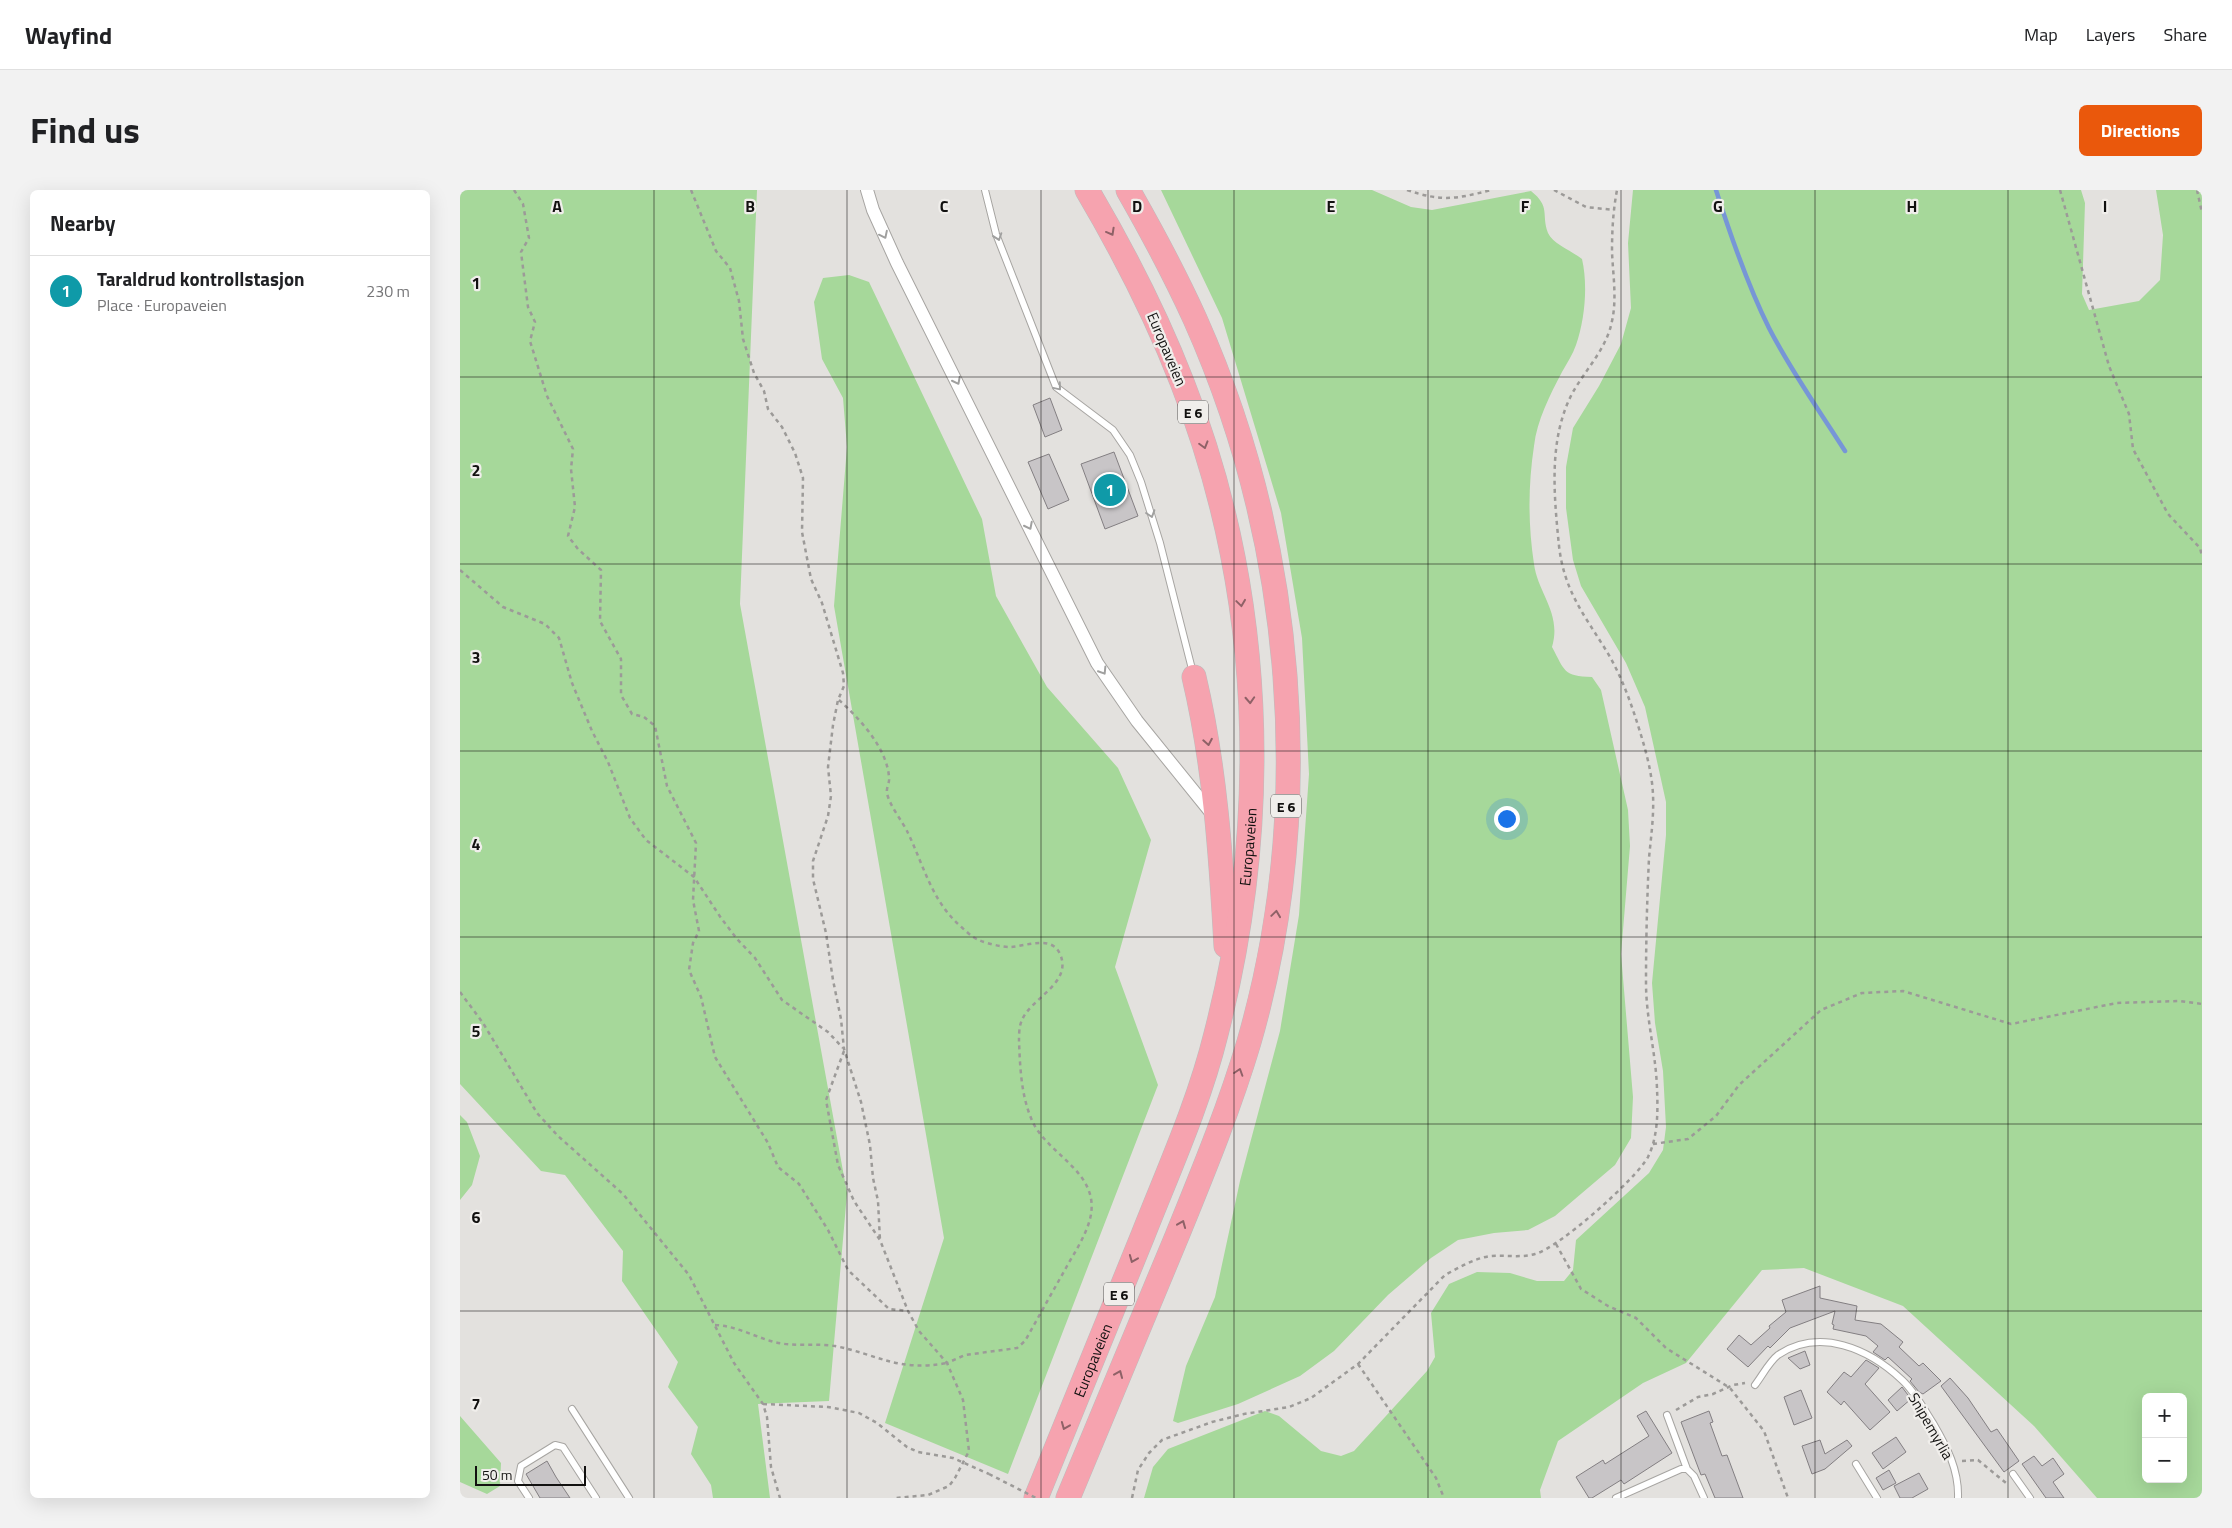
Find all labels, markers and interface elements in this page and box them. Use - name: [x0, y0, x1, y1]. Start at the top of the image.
- text: Wayfind: [25, 17, 112, 53]
- text: Map: [2024, 21, 2058, 48]
- text: Layers: [2086, 21, 2135, 48]
- text: Share: [2163, 21, 2207, 48]
- text: Find us: [30, 103, 140, 157]
- button: Directions: [2079, 105, 2202, 156]
- text: A: [552, 194, 562, 218]
- text: B: [745, 194, 755, 218]
- text: C: [940, 194, 949, 218]
- text: D: [1132, 194, 1142, 218]
- text: E: [1327, 194, 1336, 218]
- text: F: [1521, 194, 1530, 218]
- text: G: [1713, 194, 1723, 218]
- text: H: [1907, 194, 1917, 218]
- text: I: [2103, 194, 2107, 218]
- text: Nearby: [50, 207, 115, 239]
- one-way arrow: [1105, 227, 1115, 236]
- one-way arrow: [878, 230, 888, 239]
- one-way arrow: [992, 232, 1002, 241]
- text: Taraldrud kontrollstasjon: [97, 264, 305, 293]
- text: 1: [472, 271, 480, 295]
- text: 1: [62, 279, 70, 303]
- text: 230 m: [366, 279, 410, 303]
- text: Place · Europaveien: [97, 293, 227, 317]
- street label: Europaveien: [1141, 309, 1193, 389]
- one-way arrow: [951, 376, 961, 385]
- one-way arrow: [1053, 381, 1062, 390]
- road number: E 6: [1178, 400, 1208, 423]
- one-way arrow: [1198, 440, 1208, 449]
- text: 2: [472, 458, 480, 482]
- pin: 1: [1094, 471, 1126, 509]
- one-way arrow: [1145, 509, 1155, 517]
- one-way arrow: [1023, 521, 1034, 530]
- one-way arrow: [1235, 599, 1245, 607]
- text: 3: [472, 645, 480, 669]
- one-way arrow: [1096, 666, 1106, 675]
- one-way arrow: [1245, 696, 1256, 704]
- one-way arrow: [1202, 738, 1212, 746]
- road number: E 6: [1271, 794, 1301, 818]
- your location: [1494, 806, 1520, 832]
- street label: Europaveien: [1233, 807, 1262, 887]
- text: 4: [472, 832, 481, 856]
- one-way arrow: [1270, 910, 1280, 919]
- text: 5: [472, 1019, 481, 1043]
- one-way arrow: [1233, 1068, 1243, 1077]
- text: 6: [472, 1205, 481, 1229]
- one-way arrow: [1175, 1220, 1186, 1229]
- one-way arrow: [1129, 1254, 1139, 1263]
- road number: E 6: [1104, 1282, 1134, 1306]
- street label: Europaveien: [1067, 1320, 1118, 1401]
- one-way arrow: [1113, 1370, 1124, 1379]
- street label: Snipemyrlia: [1903, 1388, 1960, 1464]
- text: 7: [472, 1392, 480, 1416]
- map controls: [2142, 1393, 2187, 1483]
- button: +: [2142, 1393, 2187, 1438]
- one-way arrow: [1061, 1421, 1072, 1430]
- button: −: [2142, 1438, 2187, 1483]
- scale bar: [475, 1463, 586, 1486]
- text: 50 m: [482, 1464, 512, 1485]

